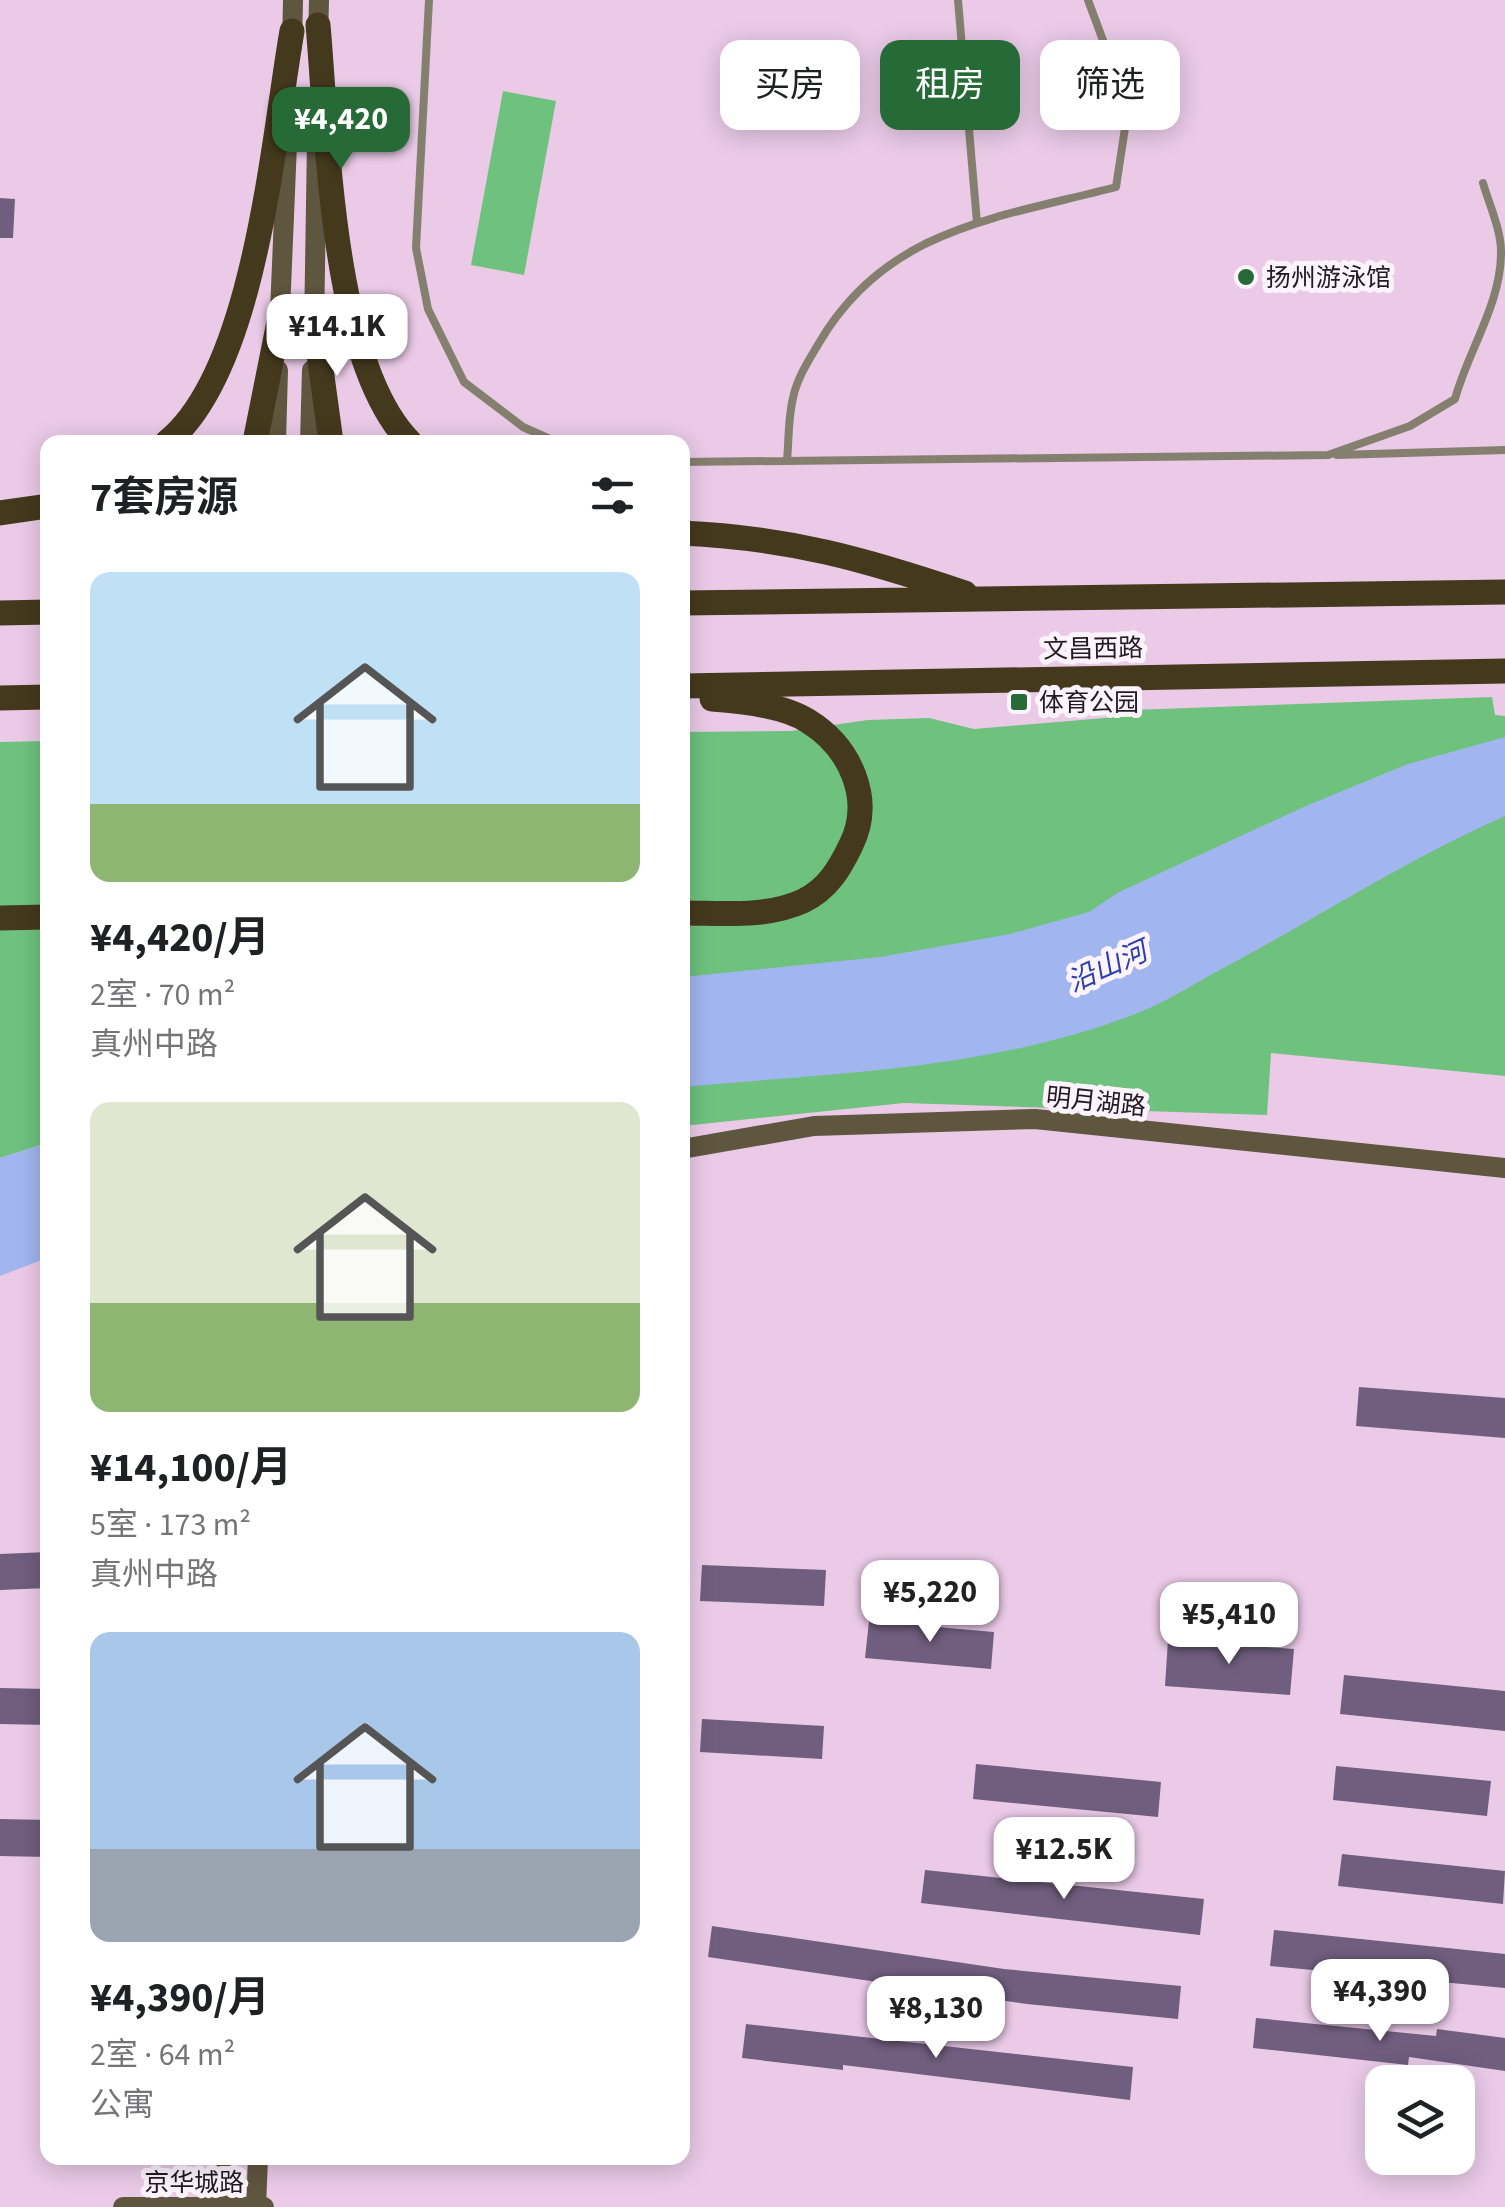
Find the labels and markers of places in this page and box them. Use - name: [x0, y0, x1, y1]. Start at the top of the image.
- pin: ¥4,420: [260, 87, 422, 172]
- place label: 扬州游泳馆: [1266, 260, 1391, 296]
- marker: 扬州游泳馆: [1235, 266, 1257, 288]
- pin: ¥14.1K: [256, 294, 418, 379]
- place label: 体育公园: [1039, 685, 1139, 721]
- marker: 体育公园: [1008, 691, 1030, 713]
- pin: ¥5,220: [849, 1560, 1011, 1645]
- pin: ¥5,410: [1148, 1582, 1310, 1667]
- pin: ¥12.5K: [983, 1817, 1145, 1902]
- pin: ¥4,390: [1299, 1959, 1461, 2044]
- pin: ¥8,130: [855, 1976, 1017, 2061]

